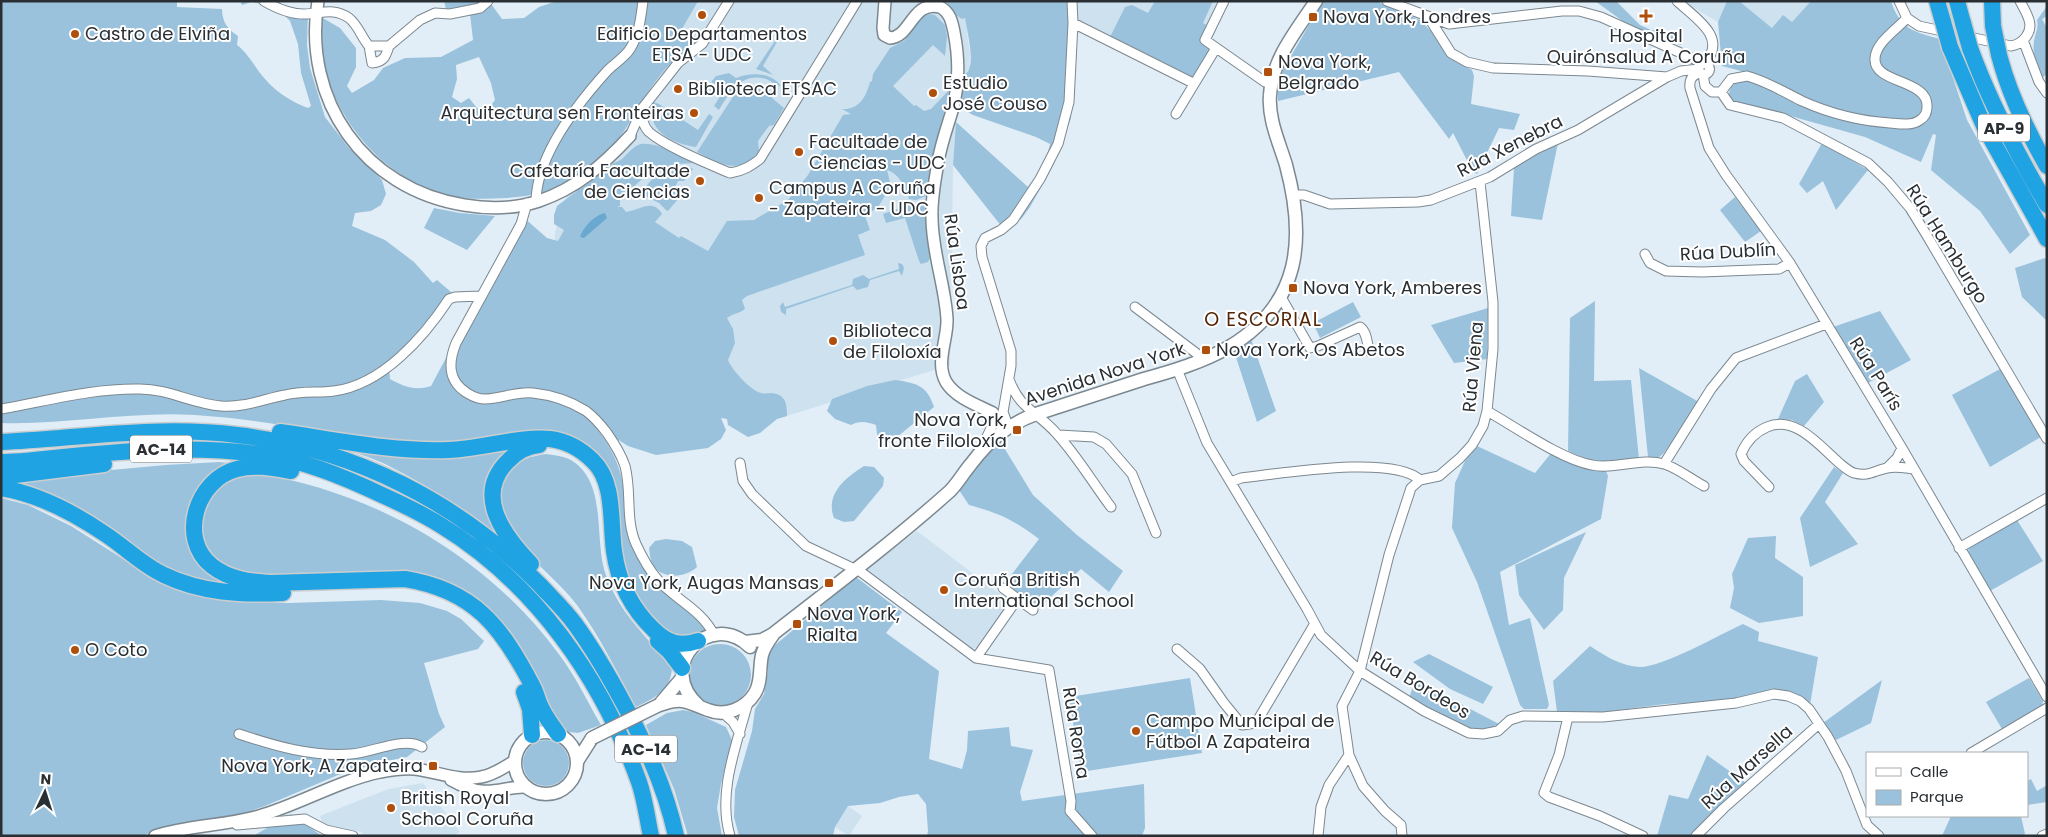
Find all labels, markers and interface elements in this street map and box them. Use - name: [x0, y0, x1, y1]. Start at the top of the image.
- place label: Nova York, Londres: [1323, 4, 1491, 29]
- marker: Edificio Departamentos ETSA - UDC: [696, 9, 708, 21]
- marker: Hospital Quirónsalud A Coruña: [1639, 9, 1653, 23]
- marker: Nova York, Londres: [1307, 11, 1319, 23]
- place label: Castro de Elviña: [85, 21, 230, 46]
- place label: Edificio Departamentos ETSA - UDC: [597, 21, 807, 67]
- place label: Hospital Quirónsalud A Coruña: [1547, 23, 1745, 69]
- marker: Castro de Elviña: [69, 28, 81, 40]
- place label: Nova York, Belgrado: [1278, 49, 1371, 95]
- marker: Nova York, Belgrado: [1262, 66, 1274, 78]
- place label: Estudio José Couso: [943, 70, 1047, 116]
- place label: Biblioteca ETSAC: [688, 76, 837, 101]
- marker: Biblioteca ETSAC: [672, 83, 684, 95]
- marker: Estudio José Couso: [927, 87, 939, 99]
- place label: Arquitectura sen Fronteiras: [441, 100, 684, 125]
- marker: Arquitectura sen Fronteiras: [688, 107, 700, 119]
- street label: Rúa Xenebra: [1453, 108, 1567, 183]
- road number: AP-9: [1978, 115, 2030, 142]
- place label: Facultade de Ciencias - UDC: [809, 129, 945, 175]
- marker: Facultade de Ciencias - UDC: [793, 146, 805, 158]
- place label: Cafetaría Facultade de Ciencias: [510, 158, 690, 204]
- marker: Cafetaría Facultade de Ciencias: [694, 175, 706, 187]
- place label: Campus A Coruña - Zapateira - UDC: [769, 175, 936, 221]
- street label: Rúa Hamburgo: [1901, 179, 1994, 308]
- marker: Campus A Coruña - Zapateira - UDC: [753, 192, 765, 204]
- street label: Rúa Lisboa: [938, 212, 977, 312]
- street label: Rúa Dublín: [1679, 236, 1777, 267]
- place label: Nova York, Amberes: [1303, 275, 1482, 300]
- marker: Nova York, Amberes: [1287, 282, 1299, 294]
- district label: O ESCORIAL: [1204, 306, 1322, 333]
- place label: Biblioteca de Filoloxía: [843, 318, 942, 364]
- street label: Rúa Viena: [1456, 321, 1489, 413]
- street label: Rúa París: [1844, 332, 1909, 415]
- marker: Biblioteca de Filoloxía: [827, 335, 839, 347]
- street label: Avenida Nova York: [1021, 335, 1189, 411]
- place label: Nova York, Os Abetos: [1216, 337, 1405, 362]
- marker: Nova York, Os Abetos: [1200, 344, 1212, 356]
- place label: Nova York, fronte Filoloxía: [878, 407, 1007, 453]
- marker: Nova York, fronte Filoloxía: [1011, 424, 1023, 436]
- road number: AC-14: [130, 436, 192, 462]
- place label: Coruña British International School: [954, 567, 1134, 613]
- place label: Nova York, Augas Mansas: [589, 570, 819, 595]
- marker: Nova York, Augas Mansas: [823, 577, 835, 589]
- marker: Coruña British International School: [938, 584, 950, 596]
- place label: Nova York, Rialta: [807, 601, 900, 647]
- marker: Nova York, Rialta: [791, 618, 803, 630]
- place label: O Coto: [85, 637, 147, 662]
- marker: O Coto: [69, 644, 81, 656]
- street label: Rúa Bordeos: [1365, 645, 1475, 724]
- street label: Rúa Roma: [1057, 685, 1096, 781]
- place label: Campo Municipal de Fútbol A Zapateira: [1146, 708, 1334, 754]
- street label: Rúa Marsella: [1695, 719, 1798, 815]
- marker: Campo Municipal de Fútbol A Zapateira: [1130, 725, 1142, 737]
- road number: AC-14: [615, 736, 677, 762]
- legend: [1866, 752, 2028, 817]
- place label: Nova York, A Zapateira: [221, 753, 423, 778]
- marker: Nova York, A Zapateira: [427, 760, 439, 772]
- text: Calle: [1910, 761, 1948, 782]
- north arrow: [20, 767, 70, 817]
- text: N: [40, 769, 52, 789]
- place label: British Royal School Coruña: [401, 785, 534, 831]
- text: Parque: [1910, 786, 1963, 807]
- marker: British Royal School Coruña: [385, 802, 397, 814]

